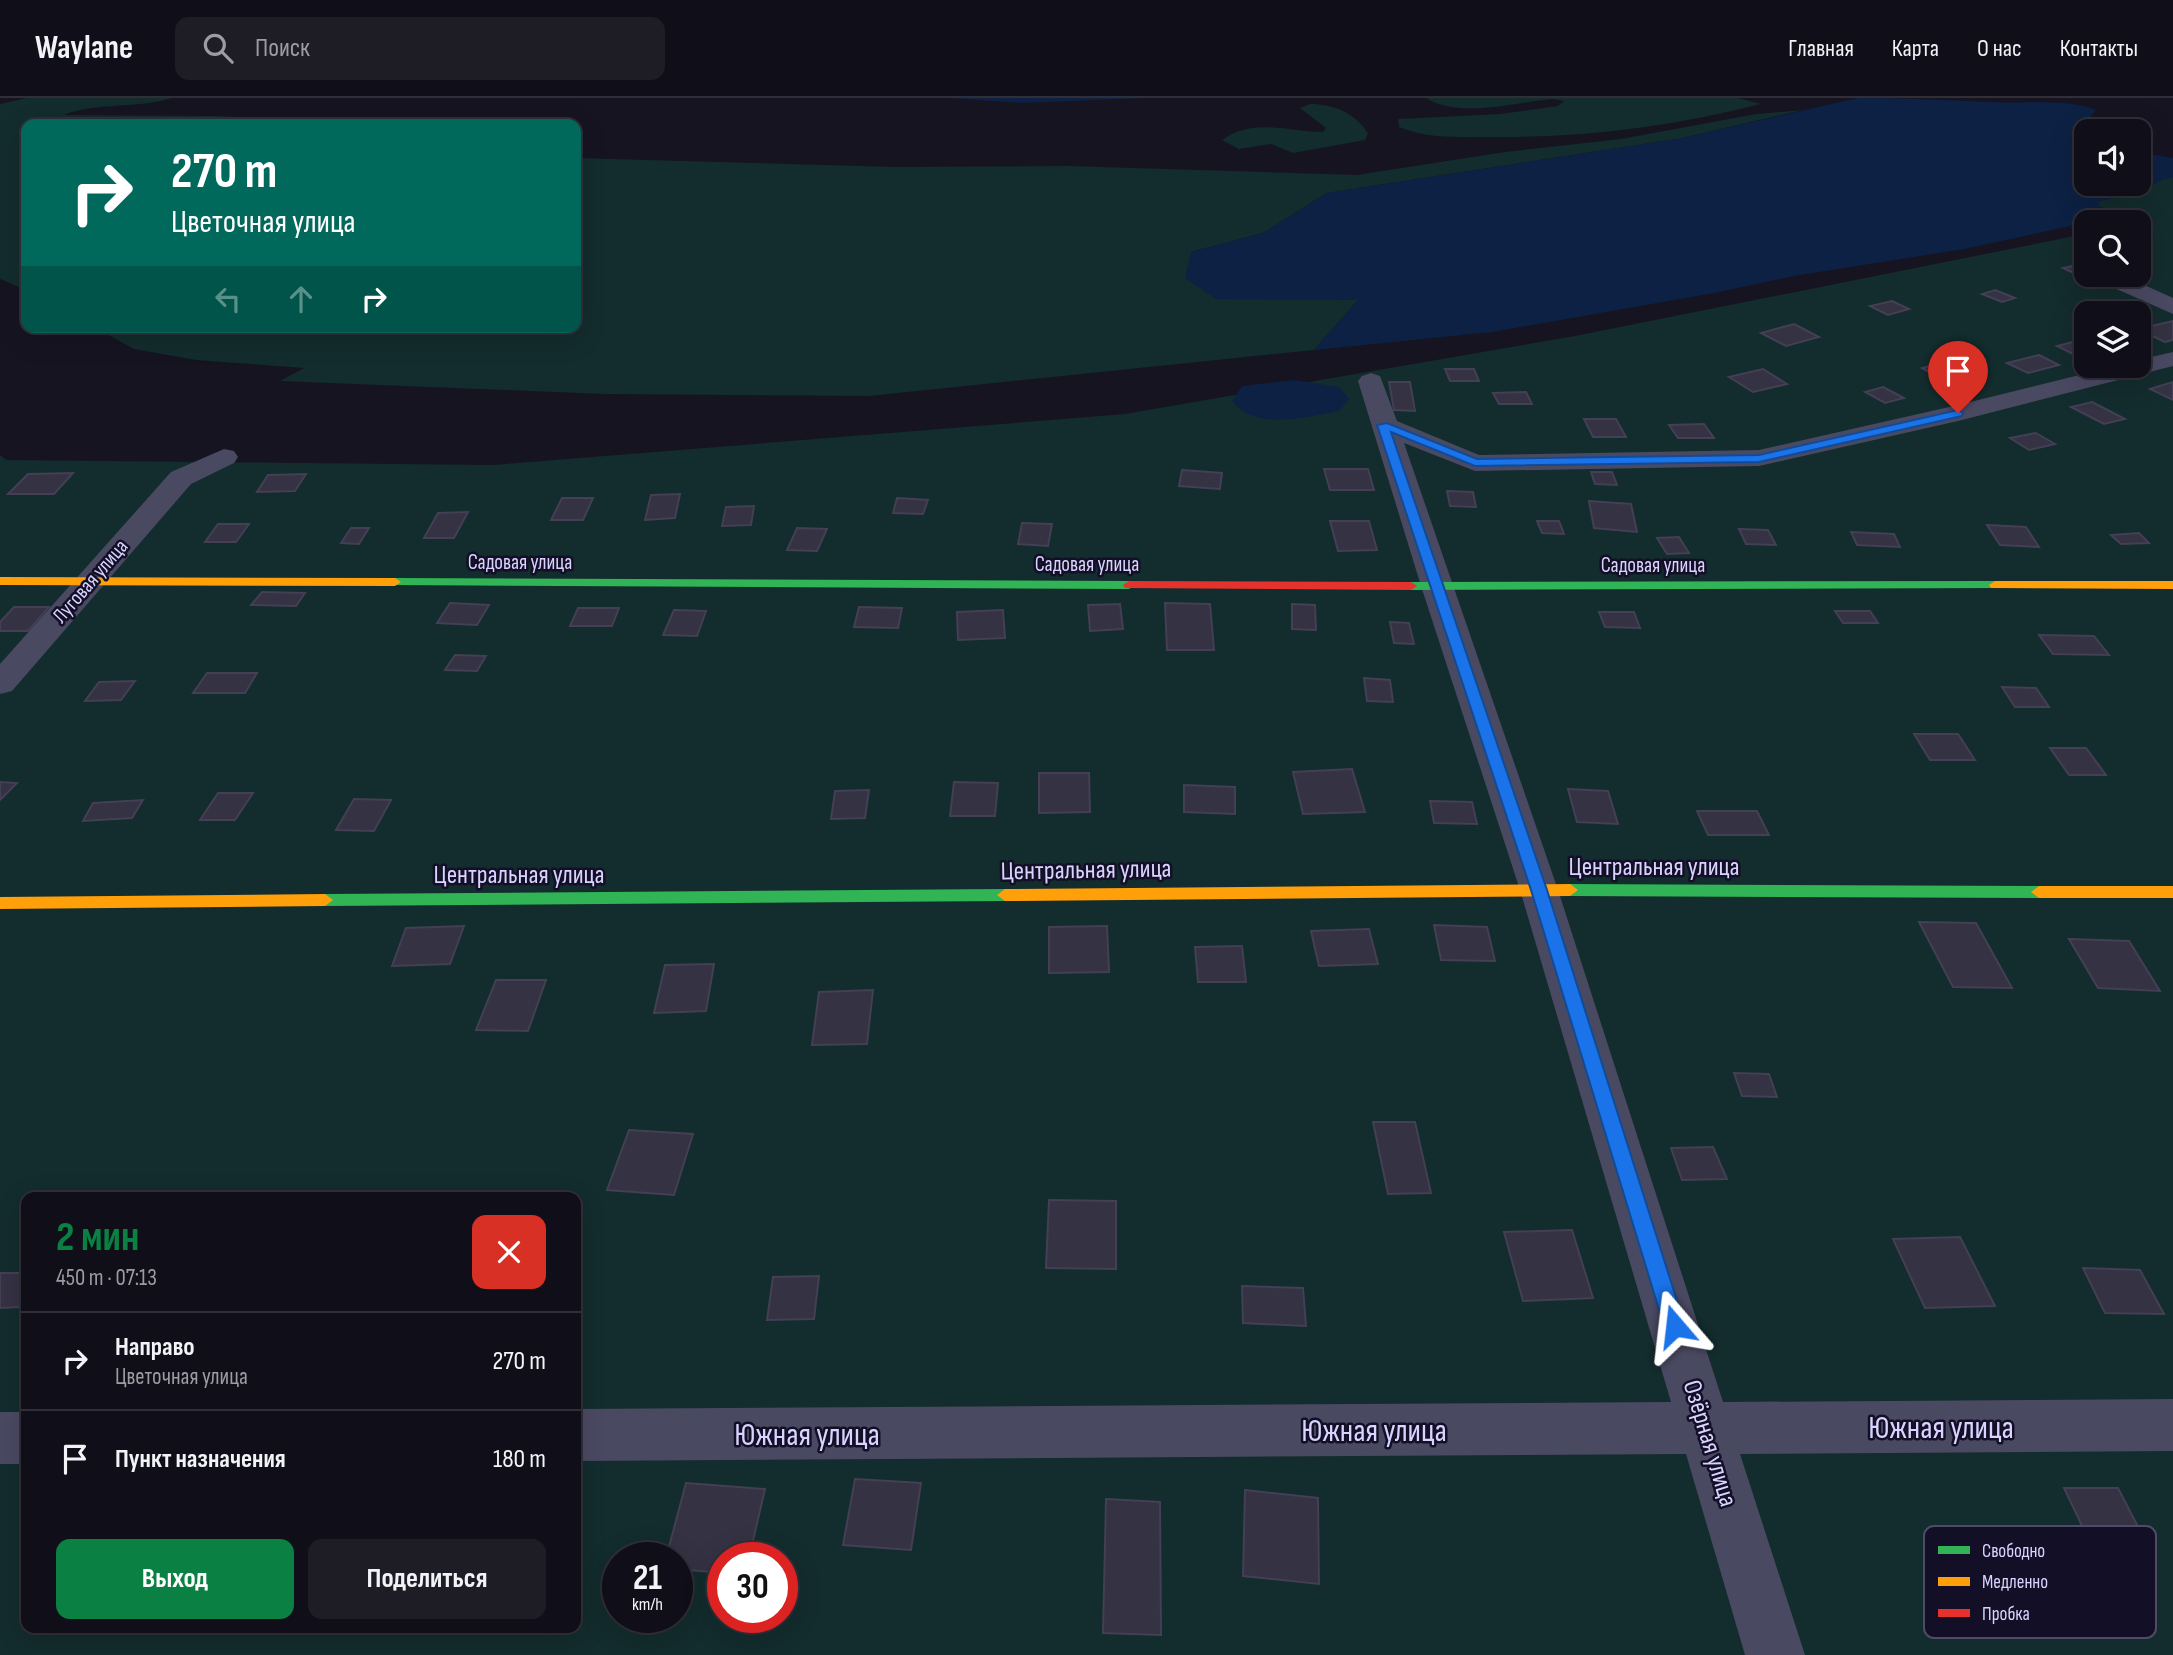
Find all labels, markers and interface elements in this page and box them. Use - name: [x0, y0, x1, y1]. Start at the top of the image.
- search box: [175, 17, 665, 80]
- text: Waylane: [35, 28, 133, 68]
- icon: search: [199, 29, 237, 67]
- text: Поиск: [255, 33, 310, 64]
- text: Главная: [1788, 34, 1854, 63]
- text: Карта: [1892, 34, 1939, 63]
- text: О нас: [1977, 34, 2022, 63]
- text: Контакты: [2060, 34, 2138, 63]
- map controls: [2074, 119, 2151, 378]
- button: sound: [2074, 119, 2151, 196]
- text: 270 m: [171, 143, 277, 202]
- icon: right: [56, 147, 147, 238]
- text: Цветочная улица: [171, 203, 356, 242]
- button: search: [2074, 210, 2151, 287]
- icon: left: [209, 280, 247, 318]
- icon: ahead: [282, 280, 320, 318]
- icon: right: [355, 280, 393, 318]
- button: layers: [2074, 301, 2151, 378]
- pin: [1928, 341, 1988, 413]
- icon: arrive: [1939, 352, 1977, 390]
- street label: Луговая улица: [47, 534, 133, 628]
- street label: Садовая улица: [468, 550, 572, 575]
- street label: Садовая улица: [1035, 552, 1139, 577]
- street label: Садовая улица: [1601, 553, 1705, 578]
- street label: Центральная улица: [1569, 852, 1739, 883]
- street label: Центральная улица: [1000, 854, 1172, 887]
- street label: Центральная улица: [434, 860, 604, 891]
- text: 2 мин: [56, 1212, 139, 1263]
- button: close: [472, 1215, 546, 1289]
- text: 450 m · 07:13: [56, 1264, 157, 1292]
- position arrow: [1638, 1289, 1712, 1363]
- text: Направо: [115, 1332, 194, 1363]
- icon: right: [56, 1342, 94, 1380]
- text: 270 m: [493, 1346, 546, 1377]
- text: Цветочная улица: [115, 1363, 248, 1391]
- street label: Озёрная улица: [1676, 1376, 1743, 1510]
- street label: Южная улица: [1868, 1409, 2014, 1448]
- street label: Южная улица: [1301, 1412, 1447, 1451]
- street label: Южная улица: [734, 1416, 880, 1455]
- icon: arrive: [56, 1440, 94, 1478]
- text: Пункт назначения: [115, 1444, 286, 1475]
- text: 180 m: [493, 1444, 546, 1475]
- legend: [1924, 1526, 2156, 1638]
- button: Выход: [56, 1539, 294, 1619]
- button: Поделиться: [308, 1539, 546, 1619]
- text: Свободно: [1982, 1540, 2045, 1563]
- speed limit sign: 30: [707, 1542, 798, 1633]
- text: 21: [633, 1557, 662, 1600]
- text: Медленно: [1982, 1571, 2048, 1594]
- text: km/h: [632, 1594, 663, 1615]
- text: Пробка: [1982, 1603, 2030, 1626]

